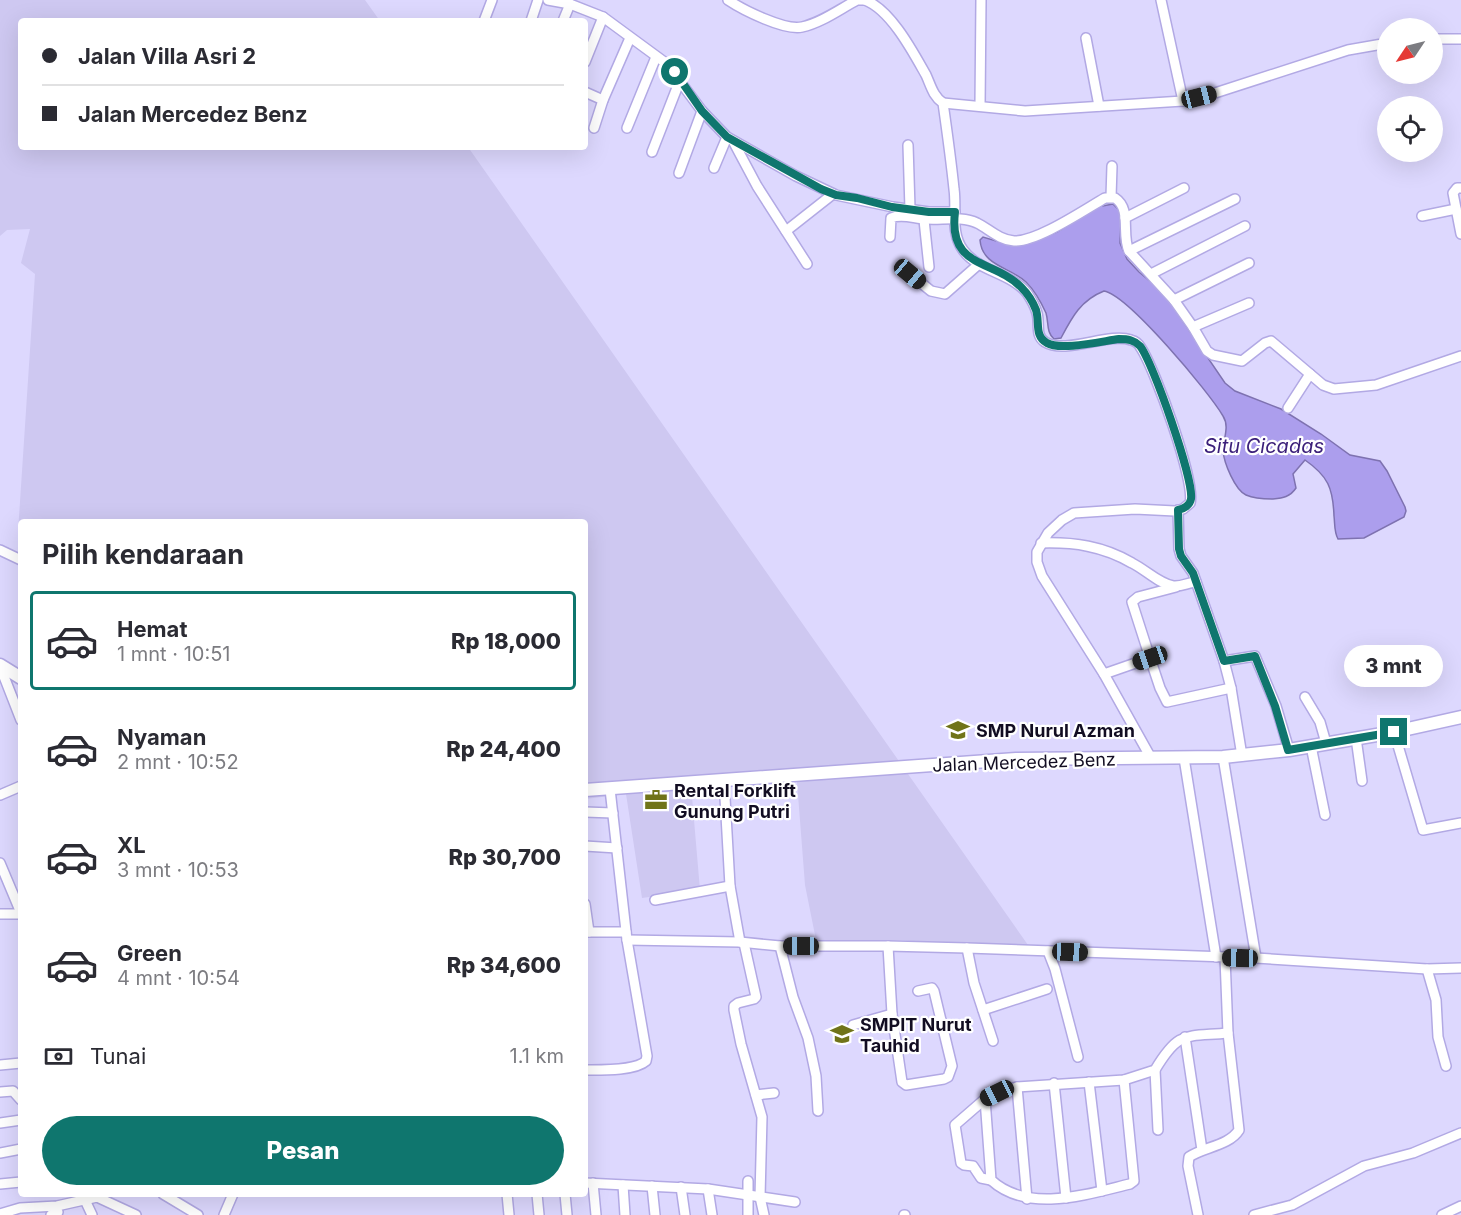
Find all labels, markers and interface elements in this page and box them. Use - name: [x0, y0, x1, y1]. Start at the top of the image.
- north arrow: [1377, 18, 1443, 84]
- map controls: [1377, 18, 1443, 162]
- text: Jalan Villa Asri 2: [78, 43, 256, 69]
- route start: [661, 58, 688, 85]
- car: [1179, 84, 1219, 110]
- button: locate: [1377, 96, 1443, 162]
- text: Jalan Mercedez Benz: [78, 101, 308, 127]
- car: [890, 256, 930, 292]
- water label: Situ Cicadas: [1204, 434, 1324, 458]
- text: Pilih kendaraan: [42, 538, 244, 571]
- icon: car: [45, 614, 99, 668]
- text: Hemat: [117, 616, 187, 642]
- text: Rp 18,000: [451, 628, 561, 654]
- text: 1 mnt · 10:51: [117, 642, 230, 666]
- car: [1130, 644, 1170, 672]
- callout: 3 mnt: [1344, 645, 1444, 687]
- text: 3 mnt: [1365, 654, 1422, 678]
- school or university icon: SMP Nurul Azman: [945, 717, 971, 743]
- route end: [1380, 718, 1407, 745]
- place label: SMP Nurul Azman: [976, 720, 1135, 741]
- icon: car: [45, 722, 99, 776]
- text: Nyaman: [117, 724, 206, 750]
- text: Rp 24,400: [446, 736, 561, 762]
- street label: Jalan Mercedez Benz: [932, 748, 1116, 776]
- text: 2 mnt · 10:52: [117, 750, 239, 774]
- place label: Rental Forklift Gunung Putri: [674, 780, 796, 822]
- office icon: Rental Forklift Gunung Putri: [643, 787, 669, 813]
- icon: car: [45, 830, 99, 884]
- text: XL: [117, 832, 146, 858]
- text: Rp 30,700: [448, 844, 561, 870]
- text: 3 mnt · 10:53: [117, 858, 239, 882]
- car: [783, 937, 819, 955]
- icon: car: [45, 938, 99, 992]
- text: Green: [117, 940, 182, 966]
- car: [1052, 942, 1088, 962]
- car: [1222, 949, 1258, 967]
- text: Rp 34,600: [447, 952, 561, 978]
- text: 4 mnt · 10:54: [117, 966, 240, 990]
- place label: SMPIT Nurut Tauhid: [860, 1014, 972, 1056]
- school or university icon: SMPIT Nurut Tauhid: [829, 1021, 855, 1047]
- icon: cash: [42, 1040, 75, 1073]
- text: Tunai: [90, 1043, 146, 1069]
- text: 1.1 km: [510, 1044, 564, 1068]
- car: [977, 1077, 1017, 1109]
- button: Pesan: [42, 1116, 564, 1185]

